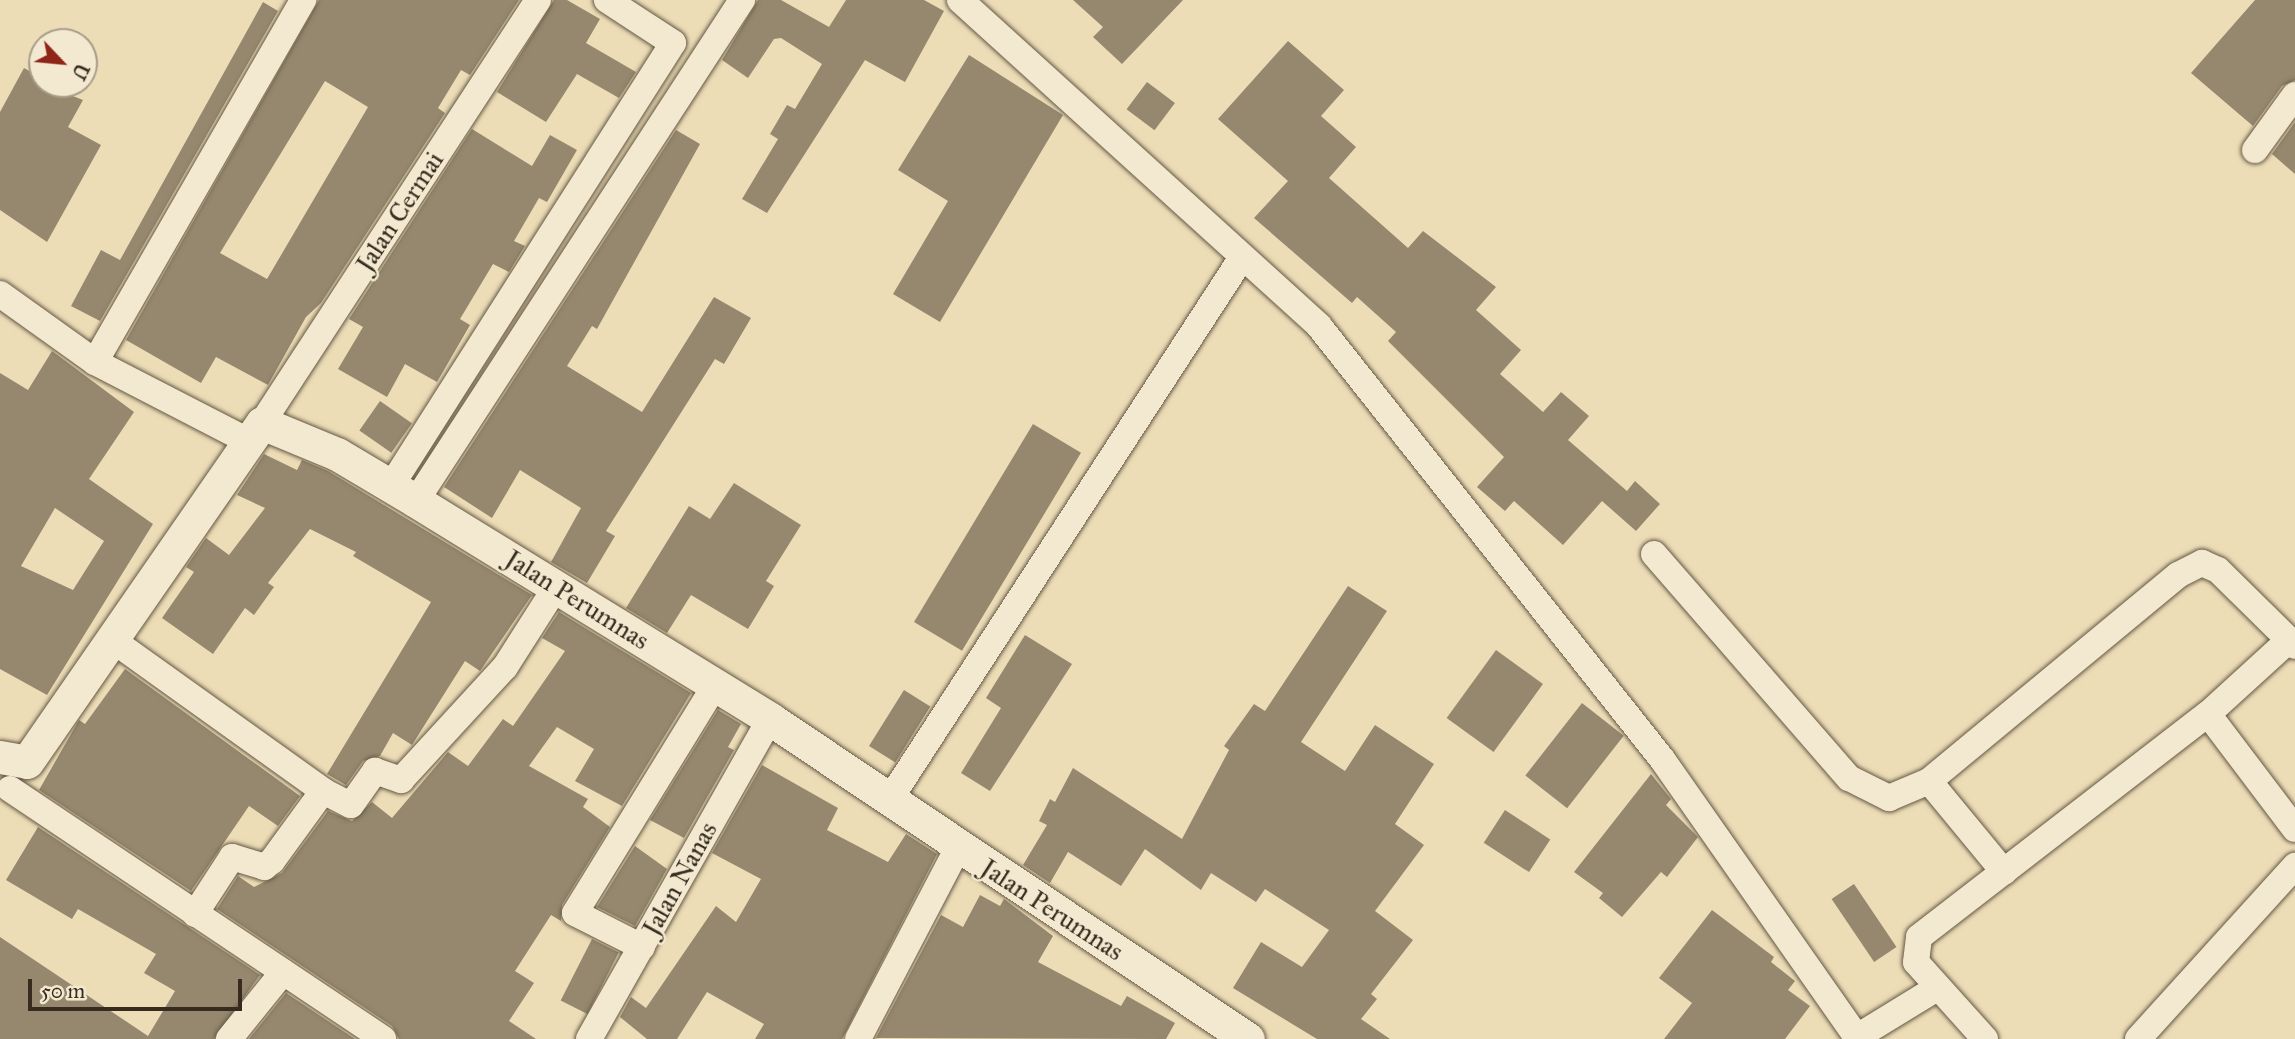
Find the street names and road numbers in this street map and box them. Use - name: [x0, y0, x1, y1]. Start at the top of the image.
- street label: Jalan Cermai: [350, 146, 450, 278]
- street label: Jalan Perumnas: [499, 543, 655, 657]
- street label: Jalan Nanas: [636, 817, 724, 941]
- street label: Jalan Perumnas: [975, 852, 1129, 968]

